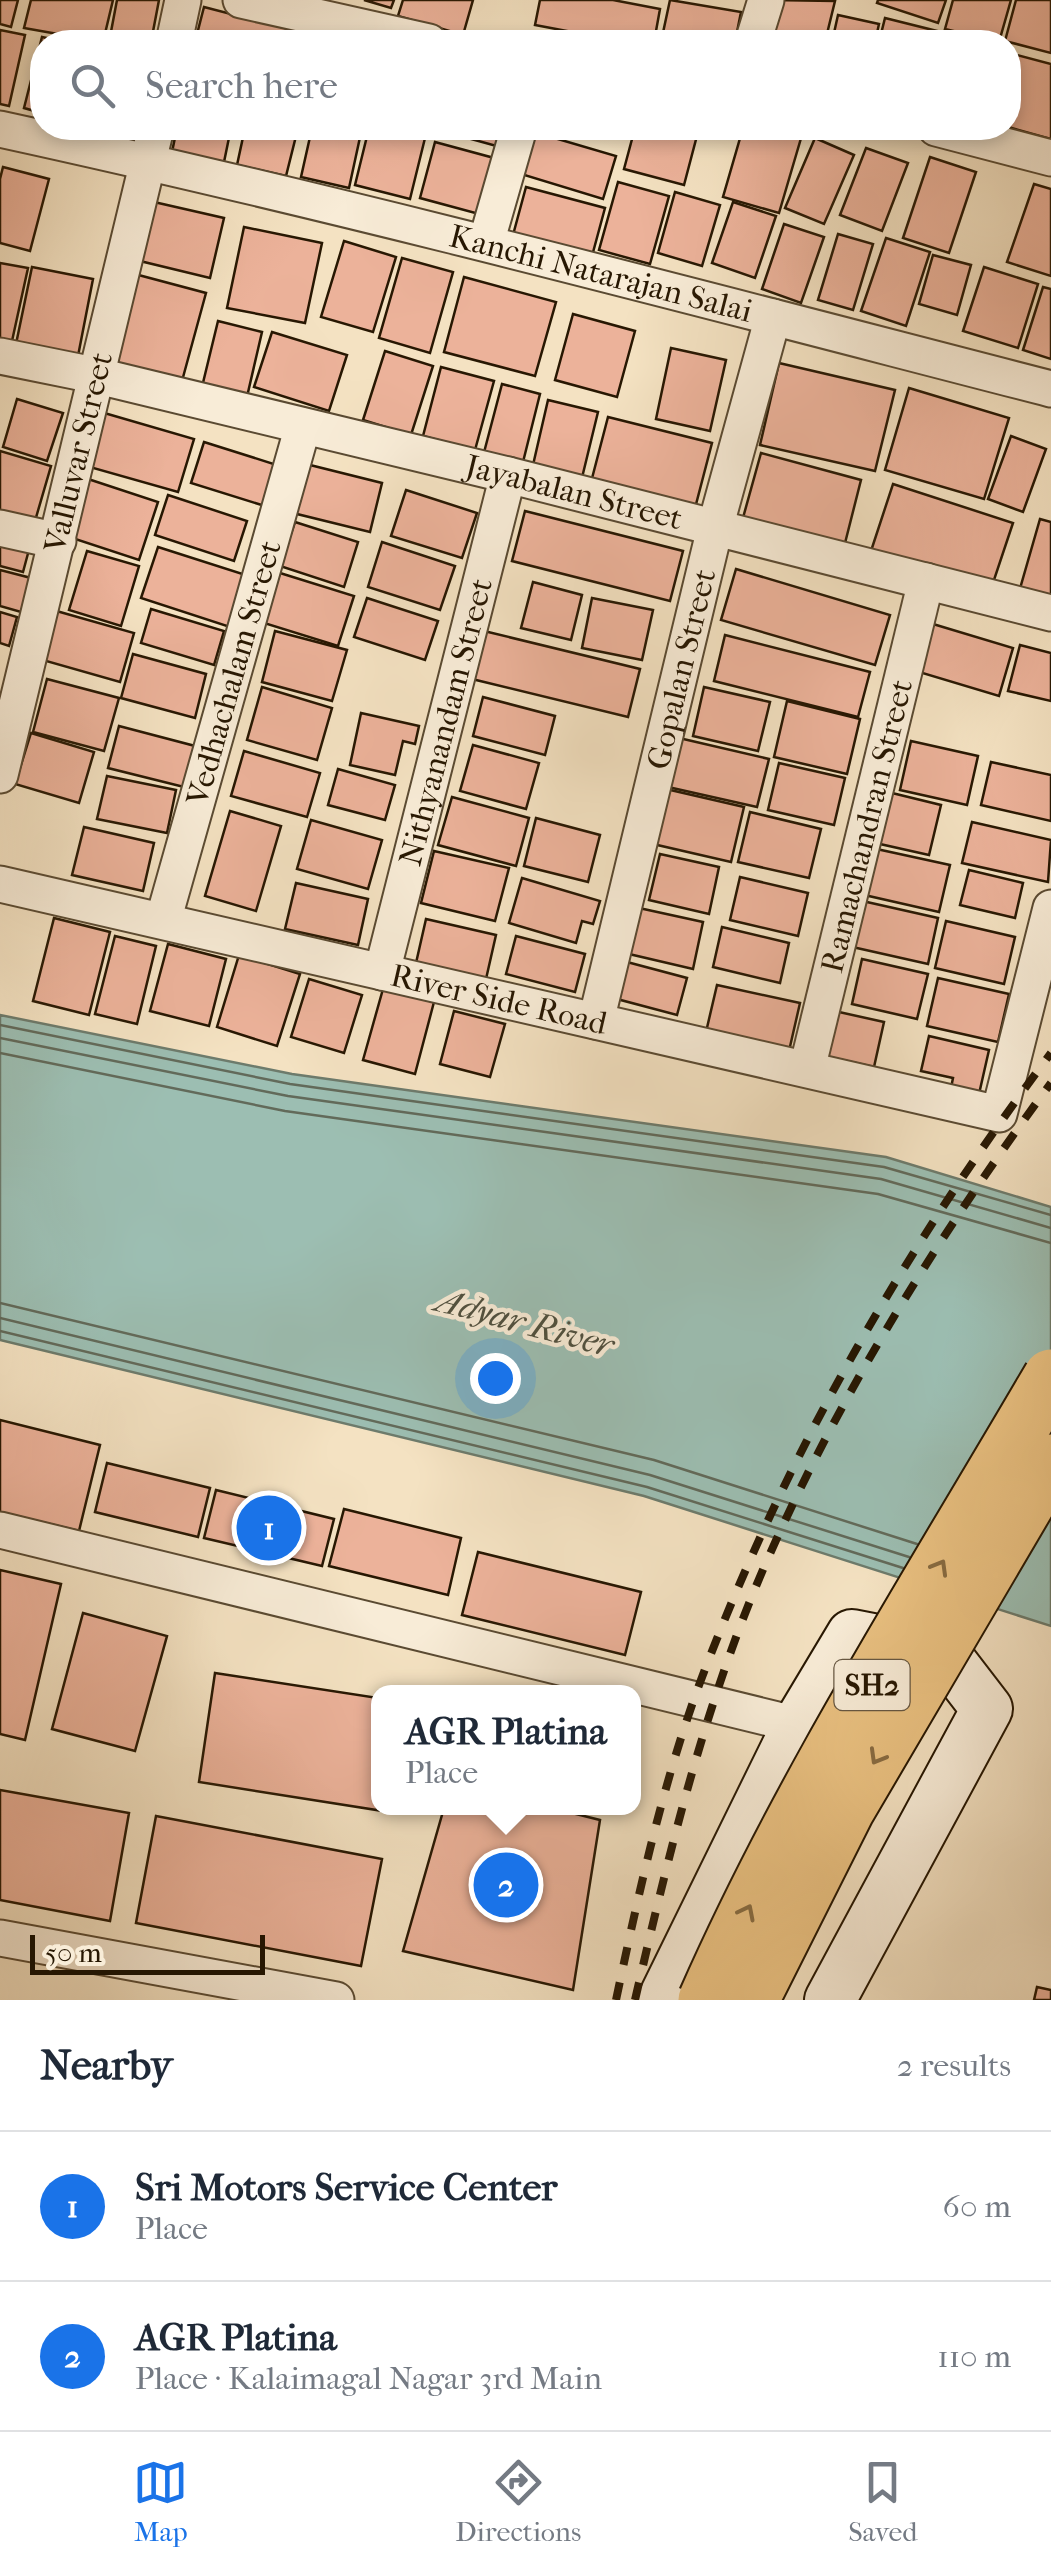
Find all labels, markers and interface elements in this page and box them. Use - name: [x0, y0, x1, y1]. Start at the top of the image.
- search box: [30, 30, 1021, 140]
- icon: search: [65, 58, 120, 113]
- text: Search here: [145, 63, 338, 108]
- street label: Kanchi Natarajan Salai: [446, 217, 757, 330]
- street label: Valluvar Street: [36, 348, 120, 557]
- street label: Jayabalan Street: [459, 447, 687, 538]
- street label: Vedhachalam Street: [178, 536, 289, 810]
- street label: Gopalan Street: [639, 565, 724, 773]
- street label: Nithyanandam Street: [392, 574, 500, 870]
- street label: Ramachandran Street: [813, 675, 920, 977]
- street label: River Side Road: [387, 957, 611, 1042]
- water label: Adyar River: [428, 1278, 620, 1366]
- your location: [470, 1353, 521, 1404]
- pin: 1: [236, 1490, 302, 1566]
- one-way arrow: [928, 1560, 947, 1578]
- road number: SH2: [834, 1660, 910, 1710]
- popup: [371, 1685, 641, 1815]
- text: AGR Platina: [405, 1709, 607, 1754]
- one-way arrow: [870, 1746, 890, 1764]
- text: Place: [405, 1754, 478, 1791]
- pin: 2: [474, 1848, 538, 1922]
- one-way arrow: [735, 1904, 754, 1922]
- scale bar: [30, 1930, 265, 1974]
- text: 50 m: [45, 1936, 102, 1969]
- text: Nearby: [40, 2041, 172, 2090]
- text: 2 results: [897, 2047, 1011, 2084]
- text: Sri Motors Service Center: [135, 2165, 557, 2210]
- text: 1: [67, 2188, 78, 2225]
- text: 60 m: [943, 2188, 1011, 2225]
- text: Place: [135, 2210, 208, 2247]
- text: AGR Platina: [135, 2315, 337, 2360]
- text: 2: [64, 2338, 81, 2375]
- text: 110 m: [937, 2338, 1011, 2375]
- text: Place · Kalaimagal Nagar 3rd Main: [135, 2360, 602, 2397]
- tab: Map: [133, 2455, 188, 2548]
- tab: Directions: [455, 2455, 581, 2548]
- tab: Saved: [848, 2455, 918, 2548]

